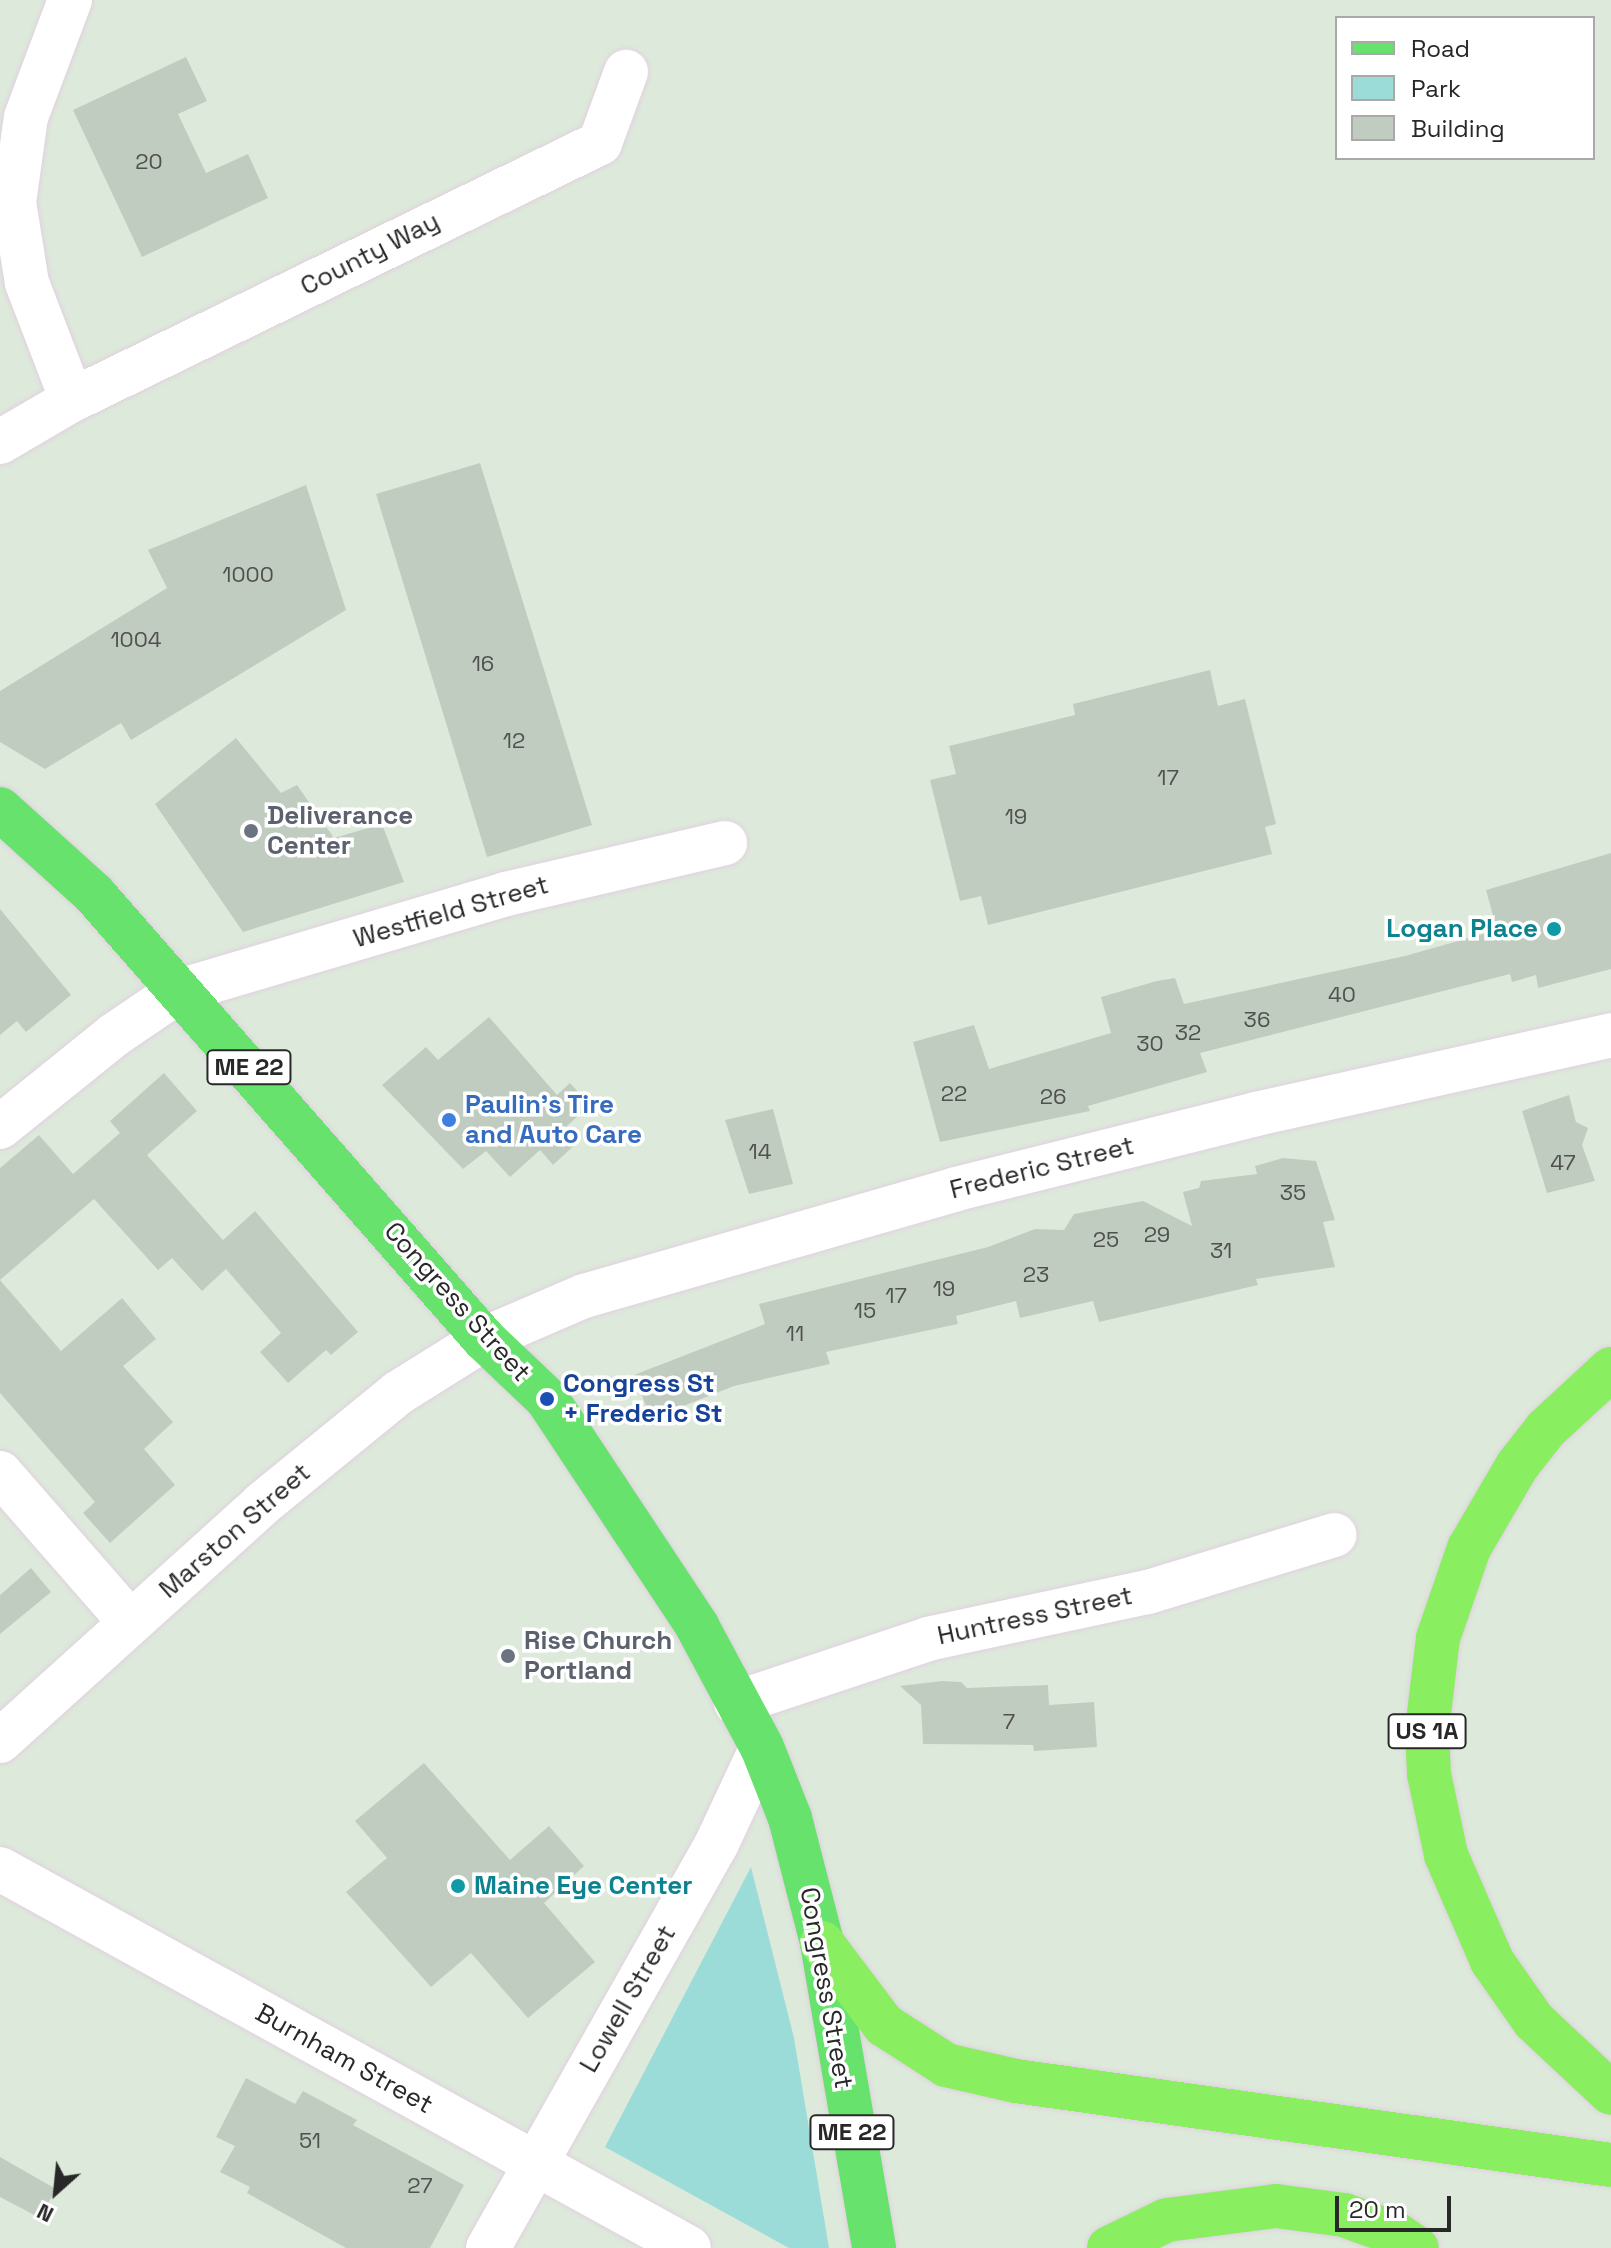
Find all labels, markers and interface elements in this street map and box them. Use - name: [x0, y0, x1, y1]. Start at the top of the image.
- legend: [1335, 16, 1595, 160]
- text: Road: [1411, 33, 1470, 64]
- text: Park: [1411, 73, 1461, 104]
- text: Building: [1411, 113, 1505, 144]
- house number: 20: [135, 149, 163, 175]
- street label: County Way: [295, 206, 445, 302]
- house number: 1000: [222, 562, 274, 588]
- house number: 1004: [110, 627, 162, 653]
- house number: 16: [472, 651, 494, 677]
- house number: 12: [503, 728, 525, 754]
- house number: 17: [1157, 765, 1179, 791]
- place label: Deliverance Center: [267, 800, 413, 862]
- house number: 19: [1005, 804, 1027, 830]
- marker: Deliverance Center: [242, 822, 260, 840]
- street label: Westfield Street: [350, 869, 552, 955]
- place label: Logan Place: [1386, 913, 1538, 945]
- marker: Logan Place: [1545, 920, 1563, 938]
- house number: 40: [1328, 982, 1356, 1008]
- house number: 36: [1244, 1007, 1270, 1033]
- house number: 32: [1175, 1020, 1201, 1046]
- house number: 30: [1136, 1031, 1164, 1057]
- road number: ME 22: [205, 1047, 293, 1087]
- house number: 22: [941, 1081, 967, 1107]
- house number: 26: [1040, 1084, 1066, 1110]
- place label: Paulin's Tire and Auto Care: [465, 1089, 642, 1150]
- marker: Paulin's Tire and Auto Care: [440, 1111, 458, 1129]
- street label: Frederic Street: [947, 1130, 1137, 1206]
- house number: 14: [749, 1139, 771, 1165]
- house number: 47: [1550, 1150, 1576, 1176]
- house number: 35: [1280, 1180, 1306, 1206]
- street label: Congress Street: [377, 1216, 537, 1388]
- house number: 29: [1144, 1222, 1170, 1248]
- house number: 25: [1093, 1227, 1119, 1253]
- house number: 31: [1210, 1238, 1232, 1264]
- house number: 23: [1023, 1262, 1049, 1288]
- house number: 19: [933, 1276, 955, 1302]
- house number: 17: [885, 1283, 907, 1309]
- house number: 15: [854, 1298, 876, 1324]
- house number: 11: [786, 1321, 804, 1347]
- place label: Congress St + Frederic St: [563, 1368, 723, 1430]
- marker: Congress St + Frederic St: [538, 1390, 556, 1408]
- street label: Marston Street: [153, 1457, 317, 1605]
- street label: Huntress Street: [935, 1580, 1135, 1652]
- place label: Rise Church Portland: [524, 1625, 672, 1686]
- marker: Rise Church Portland: [499, 1647, 517, 1665]
- house number: 7: [1003, 1709, 1015, 1735]
- road number: US 1A: [1387, 1711, 1467, 1751]
- place label: Maine Eye Center: [474, 1870, 693, 1902]
- marker: Maine Eye Center: [449, 1877, 467, 1895]
- street label: Congress Street: [793, 1885, 859, 2091]
- street label: Lowell Street: [573, 1920, 683, 2078]
- street label: Burnham Street: [250, 1997, 438, 2121]
- road number: ME 22: [808, 2112, 896, 2152]
- house number: 51: [299, 2128, 321, 2154]
- north arrow: [16, 2152, 96, 2232]
- house number: 27: [407, 2173, 433, 2199]
- scale bar: [1339, 2180, 1455, 2230]
- text: 20 m: [1349, 2194, 1406, 2225]
- text: N: [32, 2198, 58, 2229]

